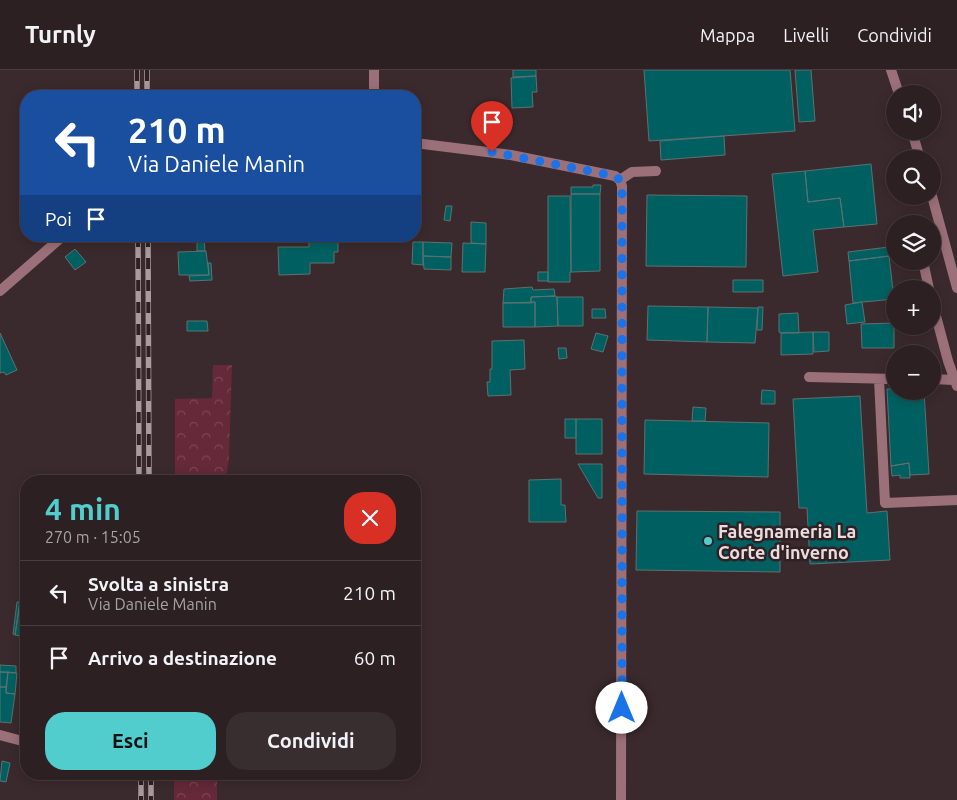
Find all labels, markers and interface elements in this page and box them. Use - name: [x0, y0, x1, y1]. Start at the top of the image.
- text: Turnly: [25, 21, 96, 48]
- text: Mappa: [700, 25, 755, 45]
- text: Livelli: [783, 25, 829, 45]
- text: Condividi: [857, 25, 932, 45]
- map controls: [886, 85, 941, 400]
- button: sound: [886, 85, 941, 140]
- pin: [471, 101, 513, 152]
- icon: arrive: [478, 108, 506, 136]
- icon: left: [45, 110, 110, 175]
- text: 210 m: [128, 110, 226, 150]
- button: search: [886, 150, 941, 205]
- text: Via Daniele Manin: [128, 151, 305, 176]
- icon: arrive: [82, 205, 110, 233]
- text: Poi: [45, 208, 72, 230]
- button: layers: [886, 215, 941, 270]
- button: +: [886, 280, 941, 335]
- button: −: [886, 345, 941, 400]
- text: 4 min: [45, 492, 121, 526]
- button: close: [344, 492, 396, 544]
- place label: Falegnameria La Corte d'inverno: [718, 521, 856, 562]
- text: 270 m · 15:05: [45, 528, 141, 546]
- marker: Falegnameria La Corte d'inverno: [702, 535, 714, 547]
- text: Svolta a sinistra: [88, 573, 229, 595]
- icon: left: [45, 579, 73, 607]
- text: 210 m: [343, 582, 396, 604]
- text: Via Daniele Manin: [88, 595, 217, 613]
- icon: arrive: [45, 644, 73, 672]
- text: Arrivo a destinazione: [88, 647, 277, 669]
- text: 60 m: [354, 647, 396, 669]
- position arrow: [595, 681, 647, 733]
- button: Esci: [45, 712, 216, 770]
- button: Condividi: [226, 712, 396, 770]

